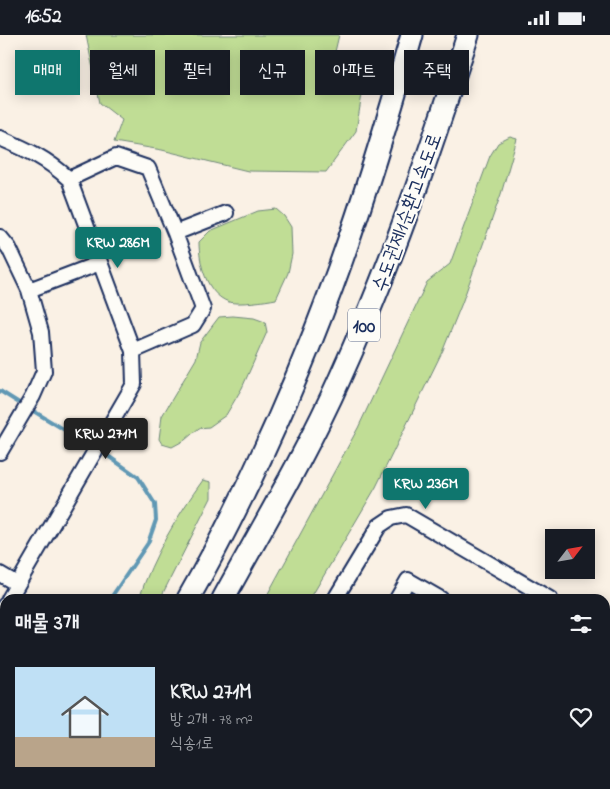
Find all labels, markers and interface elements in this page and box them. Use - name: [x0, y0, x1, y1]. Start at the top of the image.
- text: 16:52: [25, 4, 61, 31]
- chip: 매매: [15, 50, 80, 95]
- chip: 월세: [90, 50, 155, 95]
- chip: 필터: [165, 50, 230, 95]
- chip: 신규: [240, 50, 305, 95]
- chip: 아파트: [315, 50, 394, 95]
- chip: 주택: [404, 50, 469, 95]
- street label: 수도권제1순환고속도로: [366, 129, 451, 296]
- pin: KRW 286M: [66, 227, 170, 269]
- text: KRW 286M: [86, 231, 150, 255]
- road number: 100: [348, 309, 380, 341]
- pin: KRW 271M: [54, 417, 158, 460]
- text: KRW 271M: [75, 422, 137, 446]
- pin: KRW 236M: [374, 467, 478, 510]
- text: KRW 236M: [394, 472, 458, 496]
- north arrow: [545, 529, 595, 579]
- map controls: [545, 529, 595, 579]
- text: 매물 3개: [15, 609, 80, 639]
- icon: filters: [567, 610, 595, 638]
- text: KRW 271M: [170, 678, 252, 708]
- icon: home: [55, 687, 115, 747]
- icon: heart: [567, 703, 595, 731]
- text: 방 2개 · 78 m²: [170, 708, 253, 732]
- text: 식송1로: [170, 732, 214, 756]

